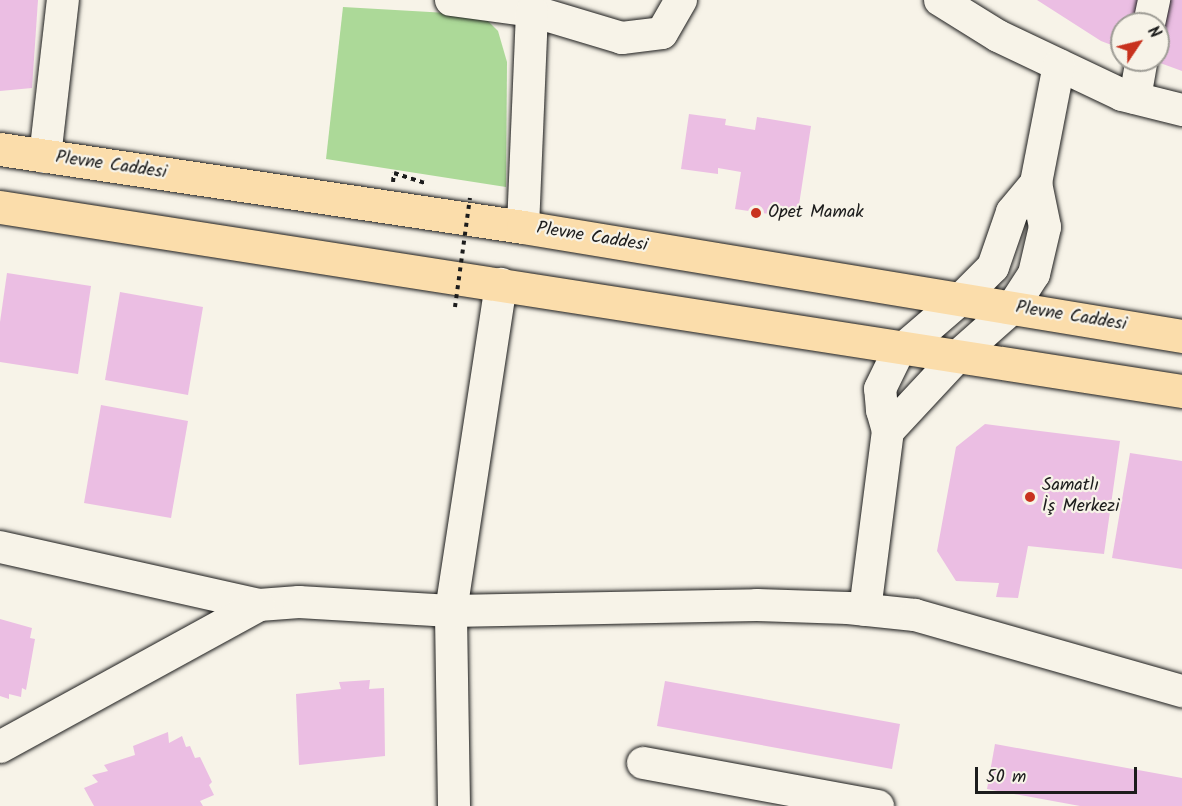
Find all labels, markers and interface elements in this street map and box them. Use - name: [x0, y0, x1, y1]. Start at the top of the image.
- north arrow: [1110, 12, 1170, 72]
- text: N: [1140, 21, 1167, 44]
- street label: Plevne Caddesi: [54, 148, 168, 184]
- place label: Opet Mamak: [768, 202, 864, 224]
- marker: Opet Mamak: [749, 206, 763, 220]
- street label: Plevne Caddesi: [535, 219, 649, 257]
- street label: Plevne Caddesi: [1014, 298, 1128, 336]
- place label: Samatlı İş Merkezi: [1042, 476, 1119, 518]
- marker: Samatlı İş Merkezi: [1023, 490, 1037, 504]
- scale bar: [978, 755, 1140, 793]
- text: 50 m: [986, 763, 1026, 792]

